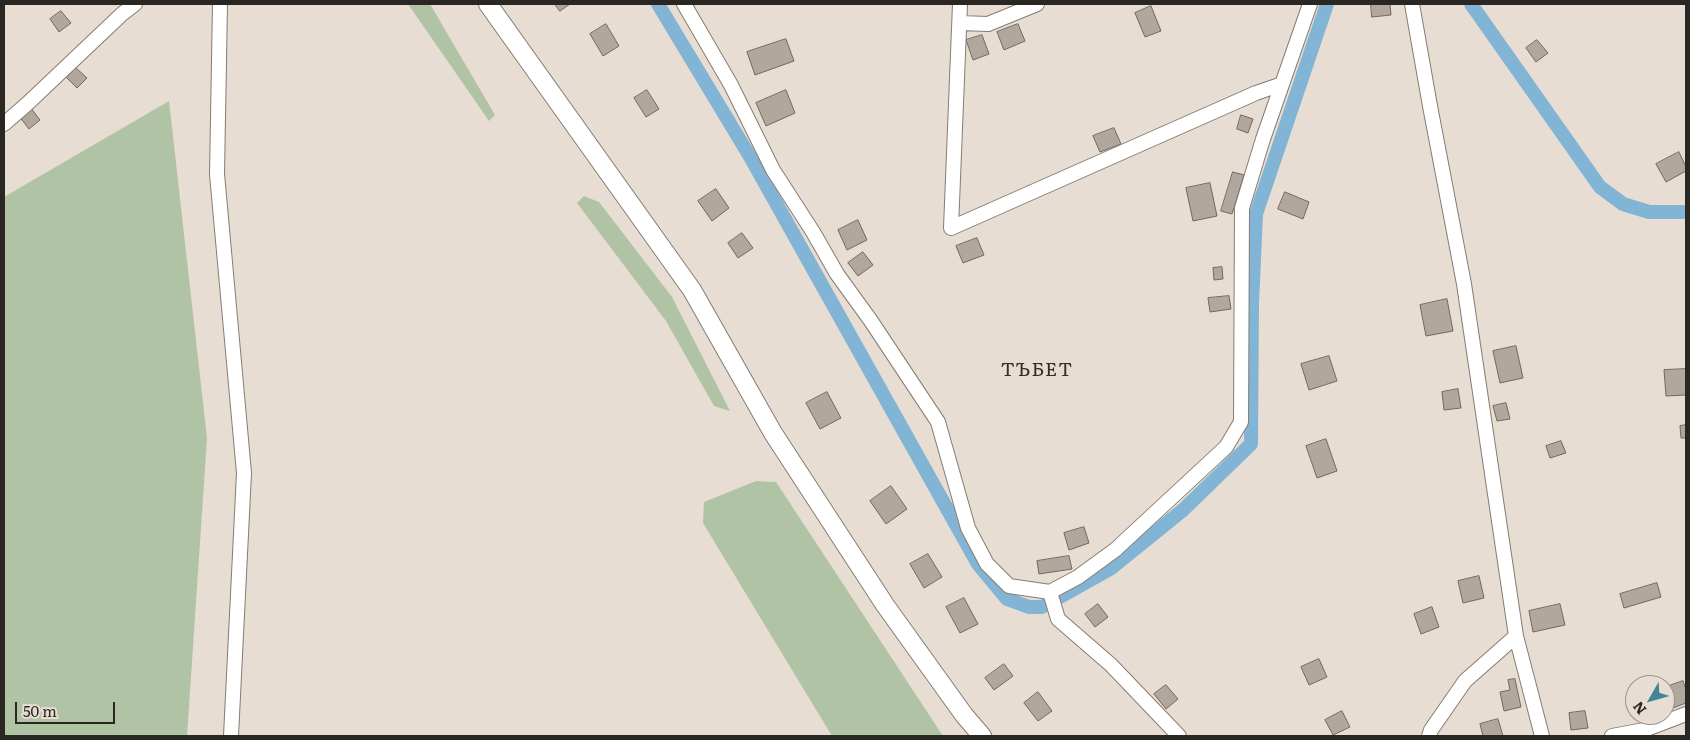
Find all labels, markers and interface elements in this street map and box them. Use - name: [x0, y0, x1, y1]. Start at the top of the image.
- district label: ТЪБЕТ: [1000, 359, 1074, 381]
- north arrow: [1625, 675, 1675, 725]
- scale bar: [18, 692, 118, 724]
- text: N: [1627, 698, 1650, 719]
- text: 50 m: [23, 699, 57, 722]

